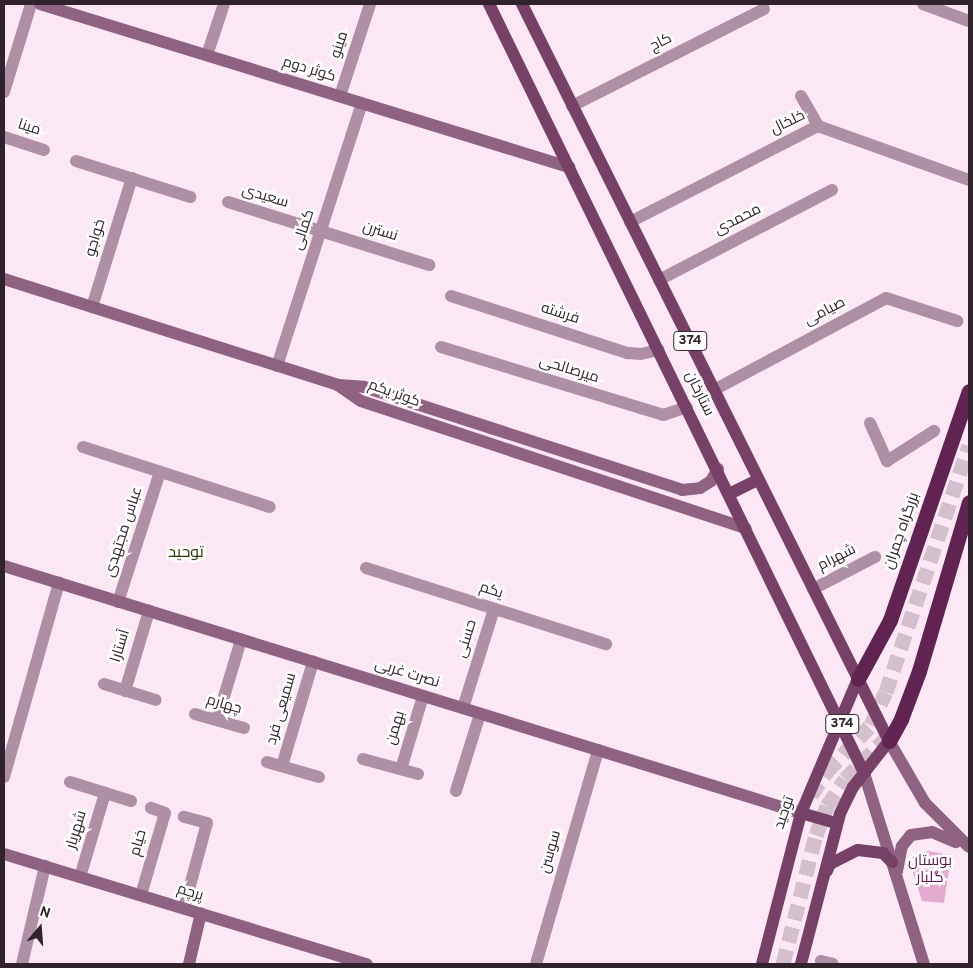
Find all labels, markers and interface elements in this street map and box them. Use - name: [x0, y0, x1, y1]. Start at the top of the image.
- street label: مینو: [327, 29, 353, 61]
- street label: کاج: [647, 30, 675, 56]
- street label: کوثر دوم: [280, 53, 338, 87]
- street label: خلخال: [768, 107, 808, 139]
- street label: مینا: [15, 116, 43, 140]
- street label: سعیدی: [240, 181, 290, 213]
- street label: محمدی: [712, 201, 764, 239]
- street label: کمالی: [289, 208, 319, 252]
- street label: خواجو: [82, 217, 110, 259]
- street label: نسترن: [360, 218, 400, 246]
- street label: صیامی: [801, 294, 849, 330]
- street label: فرشته: [539, 299, 581, 329]
- road number: 374: [672, 330, 708, 352]
- street label: میرصالحی: [537, 352, 601, 388]
- street label: ستارخان: [680, 369, 718, 419]
- street label: کوثر یکم: [366, 376, 422, 412]
- street label: عباس مجتهدی: [101, 485, 147, 579]
- street label: بزرگراه چمران: [880, 490, 924, 572]
- street label: شهرام: [815, 541, 859, 575]
- district label: توحید: [168, 543, 204, 563]
- street label: یکم: [477, 579, 505, 603]
- street label: حسنی: [453, 618, 481, 660]
- street label: آستارا: [108, 627, 134, 665]
- street label: نصرت غربی: [372, 656, 442, 692]
- street label: سمیعی فرد: [263, 671, 301, 747]
- street label: چهارم: [204, 691, 244, 719]
- street label: بهمن: [382, 709, 410, 747]
- road number: 374: [824, 712, 860, 736]
- street label: توحید: [771, 794, 799, 832]
- street label: شهریار: [63, 809, 91, 851]
- street label: خیام: [127, 828, 151, 858]
- street label: سوسن: [536, 829, 566, 875]
- park label: بوستان گلبار: [908, 852, 952, 887]
- street label: پرچم: [175, 880, 205, 906]
- north arrow: [15, 903, 65, 953]
- text: N: [37, 904, 52, 923]

